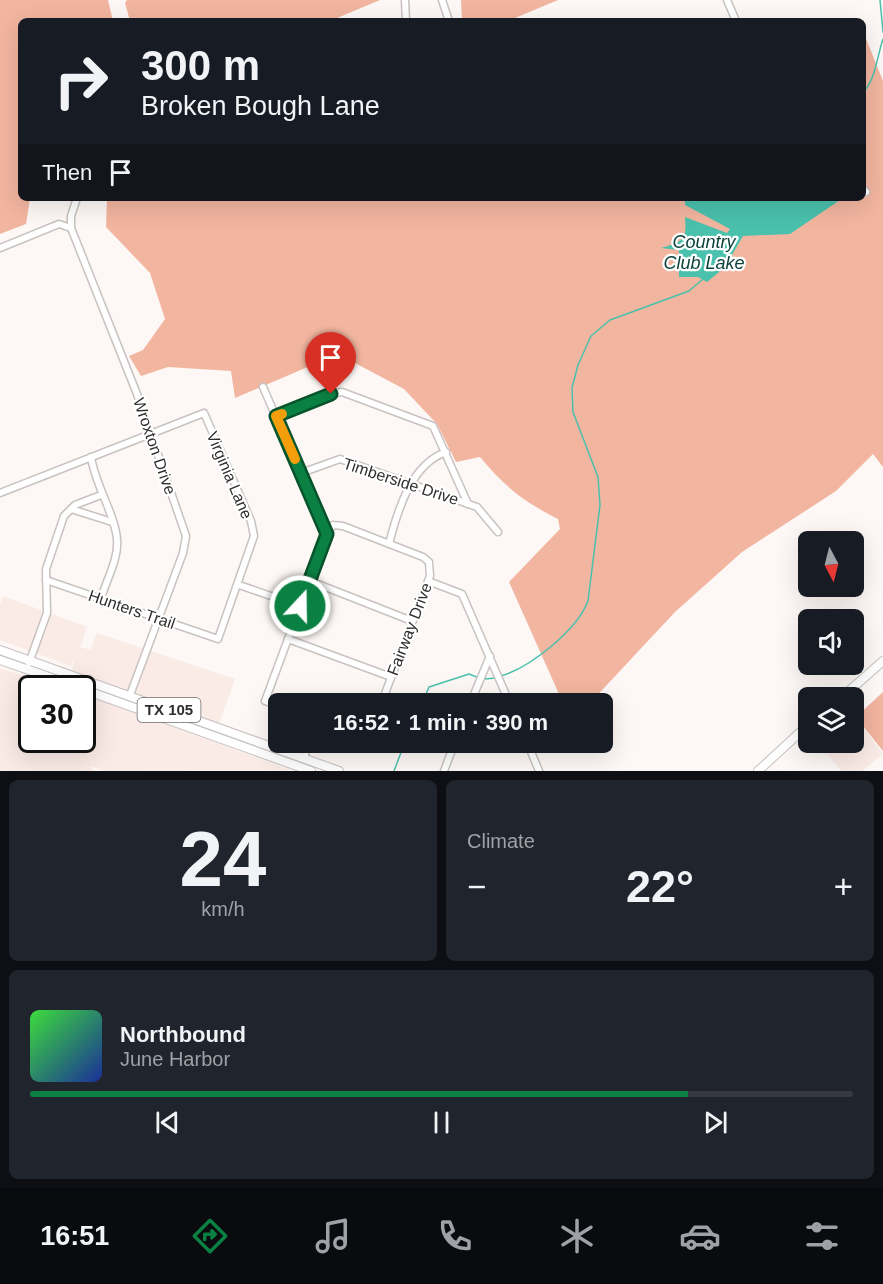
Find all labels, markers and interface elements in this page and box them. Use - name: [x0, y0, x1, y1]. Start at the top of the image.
- icon: right: [42, 42, 120, 120]
- text: 300 m: [141, 42, 260, 89]
- text: Broken Bough Lane: [141, 91, 380, 121]
- icon: arrive: [104, 156, 137, 189]
- text: Then: [42, 160, 92, 185]
- water label: Country Club Lake: [663, 232, 745, 273]
- pin: [305, 332, 356, 394]
- icon: arrive: [314, 341, 347, 374]
- street label: Wroxton Drive: [130, 396, 179, 497]
- street label: Virginia Lane: [204, 429, 256, 521]
- street label: Timberside Drive: [341, 455, 461, 508]
- north arrow: [798, 531, 864, 597]
- map controls: [798, 531, 864, 753]
- position arrow: [268, 574, 332, 638]
- street label: Fairway Drive: [384, 580, 435, 678]
- street label: Hunters Trail: [86, 587, 177, 632]
- button: sound: [798, 609, 864, 675]
- speed limit sign: 30: [18, 675, 96, 753]
- button: layers: [798, 687, 864, 753]
- road number: TX 105: [138, 698, 201, 722]
- text: 16:52 · 1 min · 390 m: [333, 710, 548, 735]
- text: 24: [180, 815, 266, 903]
- text: Climate: [467, 830, 535, 852]
- text: 22°: [626, 861, 694, 912]
- text: −: [467, 868, 486, 905]
- text: +: [834, 868, 853, 905]
- text: km/h: [201, 898, 245, 920]
- text: Northbound: [120, 1022, 246, 1047]
- text: June Harbor: [120, 1048, 230, 1070]
- icon: previous: [151, 1106, 184, 1139]
- icon: pause: [425, 1106, 458, 1139]
- icon: next: [699, 1106, 732, 1139]
- icon: directions: [189, 1215, 231, 1257]
- icon: music: [312, 1215, 354, 1257]
- icon: phone: [434, 1215, 476, 1257]
- icon: climate: [556, 1215, 598, 1257]
- icon: car: [679, 1215, 721, 1257]
- icon: filters: [801, 1215, 843, 1257]
- text: 16:51: [40, 1221, 109, 1251]

